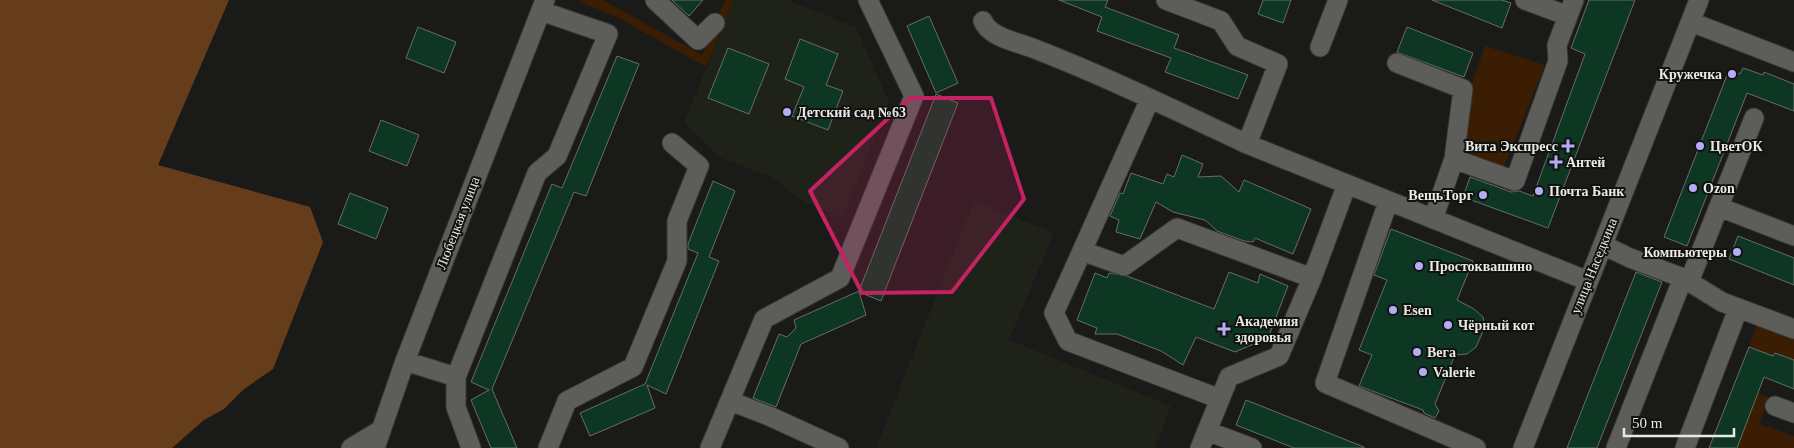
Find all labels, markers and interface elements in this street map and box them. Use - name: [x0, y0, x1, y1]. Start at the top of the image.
- place label: Кружечка: [1659, 67, 1722, 82]
- marker: Кружечка: [1726, 68, 1738, 80]
- place label: Детский сад №63: [797, 105, 906, 120]
- marker: Детский сад №63: [781, 106, 793, 118]
- place label: Вита Экспресс: [1465, 139, 1558, 154]
- place label: ЦветОК: [1710, 139, 1763, 154]
- marker: Вита Экспресс: [1562, 140, 1574, 152]
- marker: ЦветОК: [1694, 140, 1706, 152]
- place label: Антей: [1566, 155, 1605, 170]
- marker: Антей: [1550, 156, 1562, 168]
- street label: Любецкая улица: [433, 174, 483, 271]
- place label: Ozon: [1703, 181, 1735, 196]
- marker: Ozon: [1687, 182, 1699, 194]
- place label: Почта Банк: [1549, 184, 1625, 199]
- marker: Почта Банк: [1533, 185, 1545, 197]
- place label: ВещьТорг: [1408, 188, 1473, 203]
- marker: ВещьТорг: [1477, 189, 1489, 201]
- street label: улица Наседкина: [1568, 215, 1620, 316]
- place label: Компьютеры: [1643, 245, 1727, 260]
- marker: Компьютеры: [1731, 246, 1743, 258]
- place label: Простоквашино: [1429, 259, 1532, 274]
- marker: Простоквашино: [1413, 260, 1425, 272]
- place label: Esen: [1403, 303, 1432, 318]
- marker: Esen: [1387, 304, 1399, 316]
- place label: Академия здоровья: [1235, 314, 1299, 345]
- place label: Чёрный кот: [1458, 318, 1535, 333]
- marker: Чёрный кот: [1442, 319, 1454, 331]
- marker: Академия здоровья: [1217, 322, 1231, 336]
- place label: Вега: [1427, 345, 1456, 360]
- marker: Вега: [1411, 346, 1423, 358]
- place label: Valerie: [1433, 365, 1475, 380]
- marker: Valerie: [1417, 366, 1429, 378]
- scale bar: [1624, 406, 1734, 438]
- text: 50 m: [1632, 415, 1663, 431]

